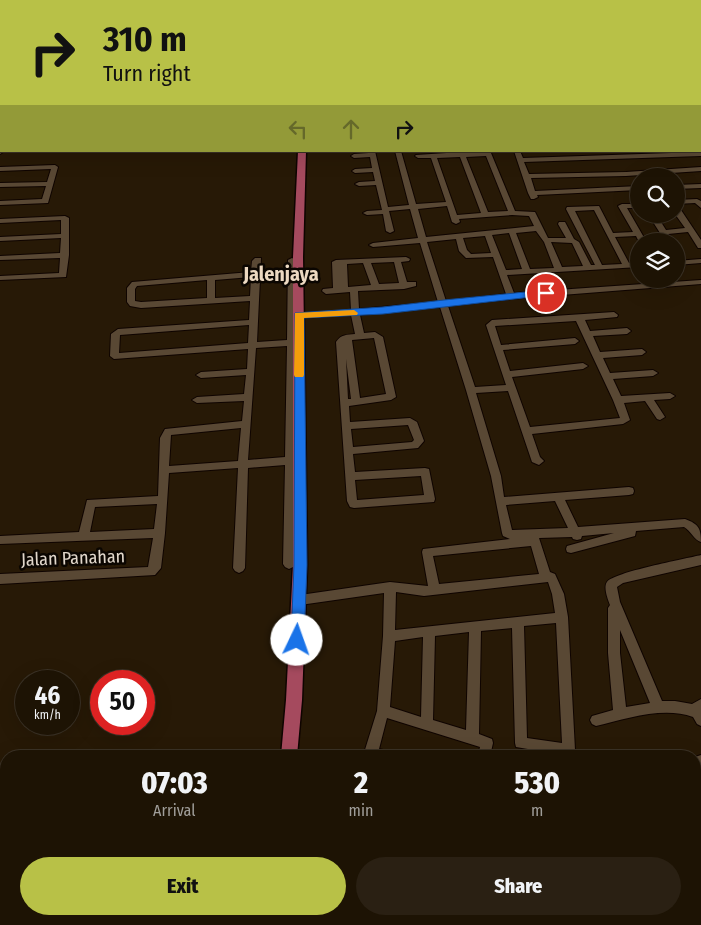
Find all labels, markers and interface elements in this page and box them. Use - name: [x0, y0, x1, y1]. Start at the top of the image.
- text: 310 m: [103, 18, 187, 60]
- icon: right: [20, 20, 85, 85]
- text: Turn right: [103, 60, 191, 87]
- icon: left: [284, 115, 312, 143]
- icon: ahead: [337, 115, 365, 143]
- icon: right: [390, 115, 418, 143]
- map controls: [630, 168, 685, 288]
- button: search: [630, 168, 685, 223]
- button: layers: [630, 233, 685, 288]
- district label: Jalenjaya: [242, 262, 319, 286]
- pin: [525, 272, 567, 314]
- icon: arrive: [532, 279, 560, 307]
- street label: Jalan Panahan: [21, 545, 125, 571]
- position arrow: [270, 613, 322, 665]
- speed limit sign: 50: [90, 670, 155, 735]
- text: 46: [35, 681, 60, 711]
- text: km/h: [34, 708, 61, 722]
- text: 07:03: [141, 765, 208, 801]
- text: 2: [354, 765, 368, 801]
- text: 530: [514, 765, 560, 801]
- text: Arrival: [153, 801, 196, 820]
- text: min: [349, 801, 373, 820]
- text: m: [531, 801, 543, 820]
- button: Exit: [20, 857, 346, 915]
- button: Share: [356, 857, 681, 915]

